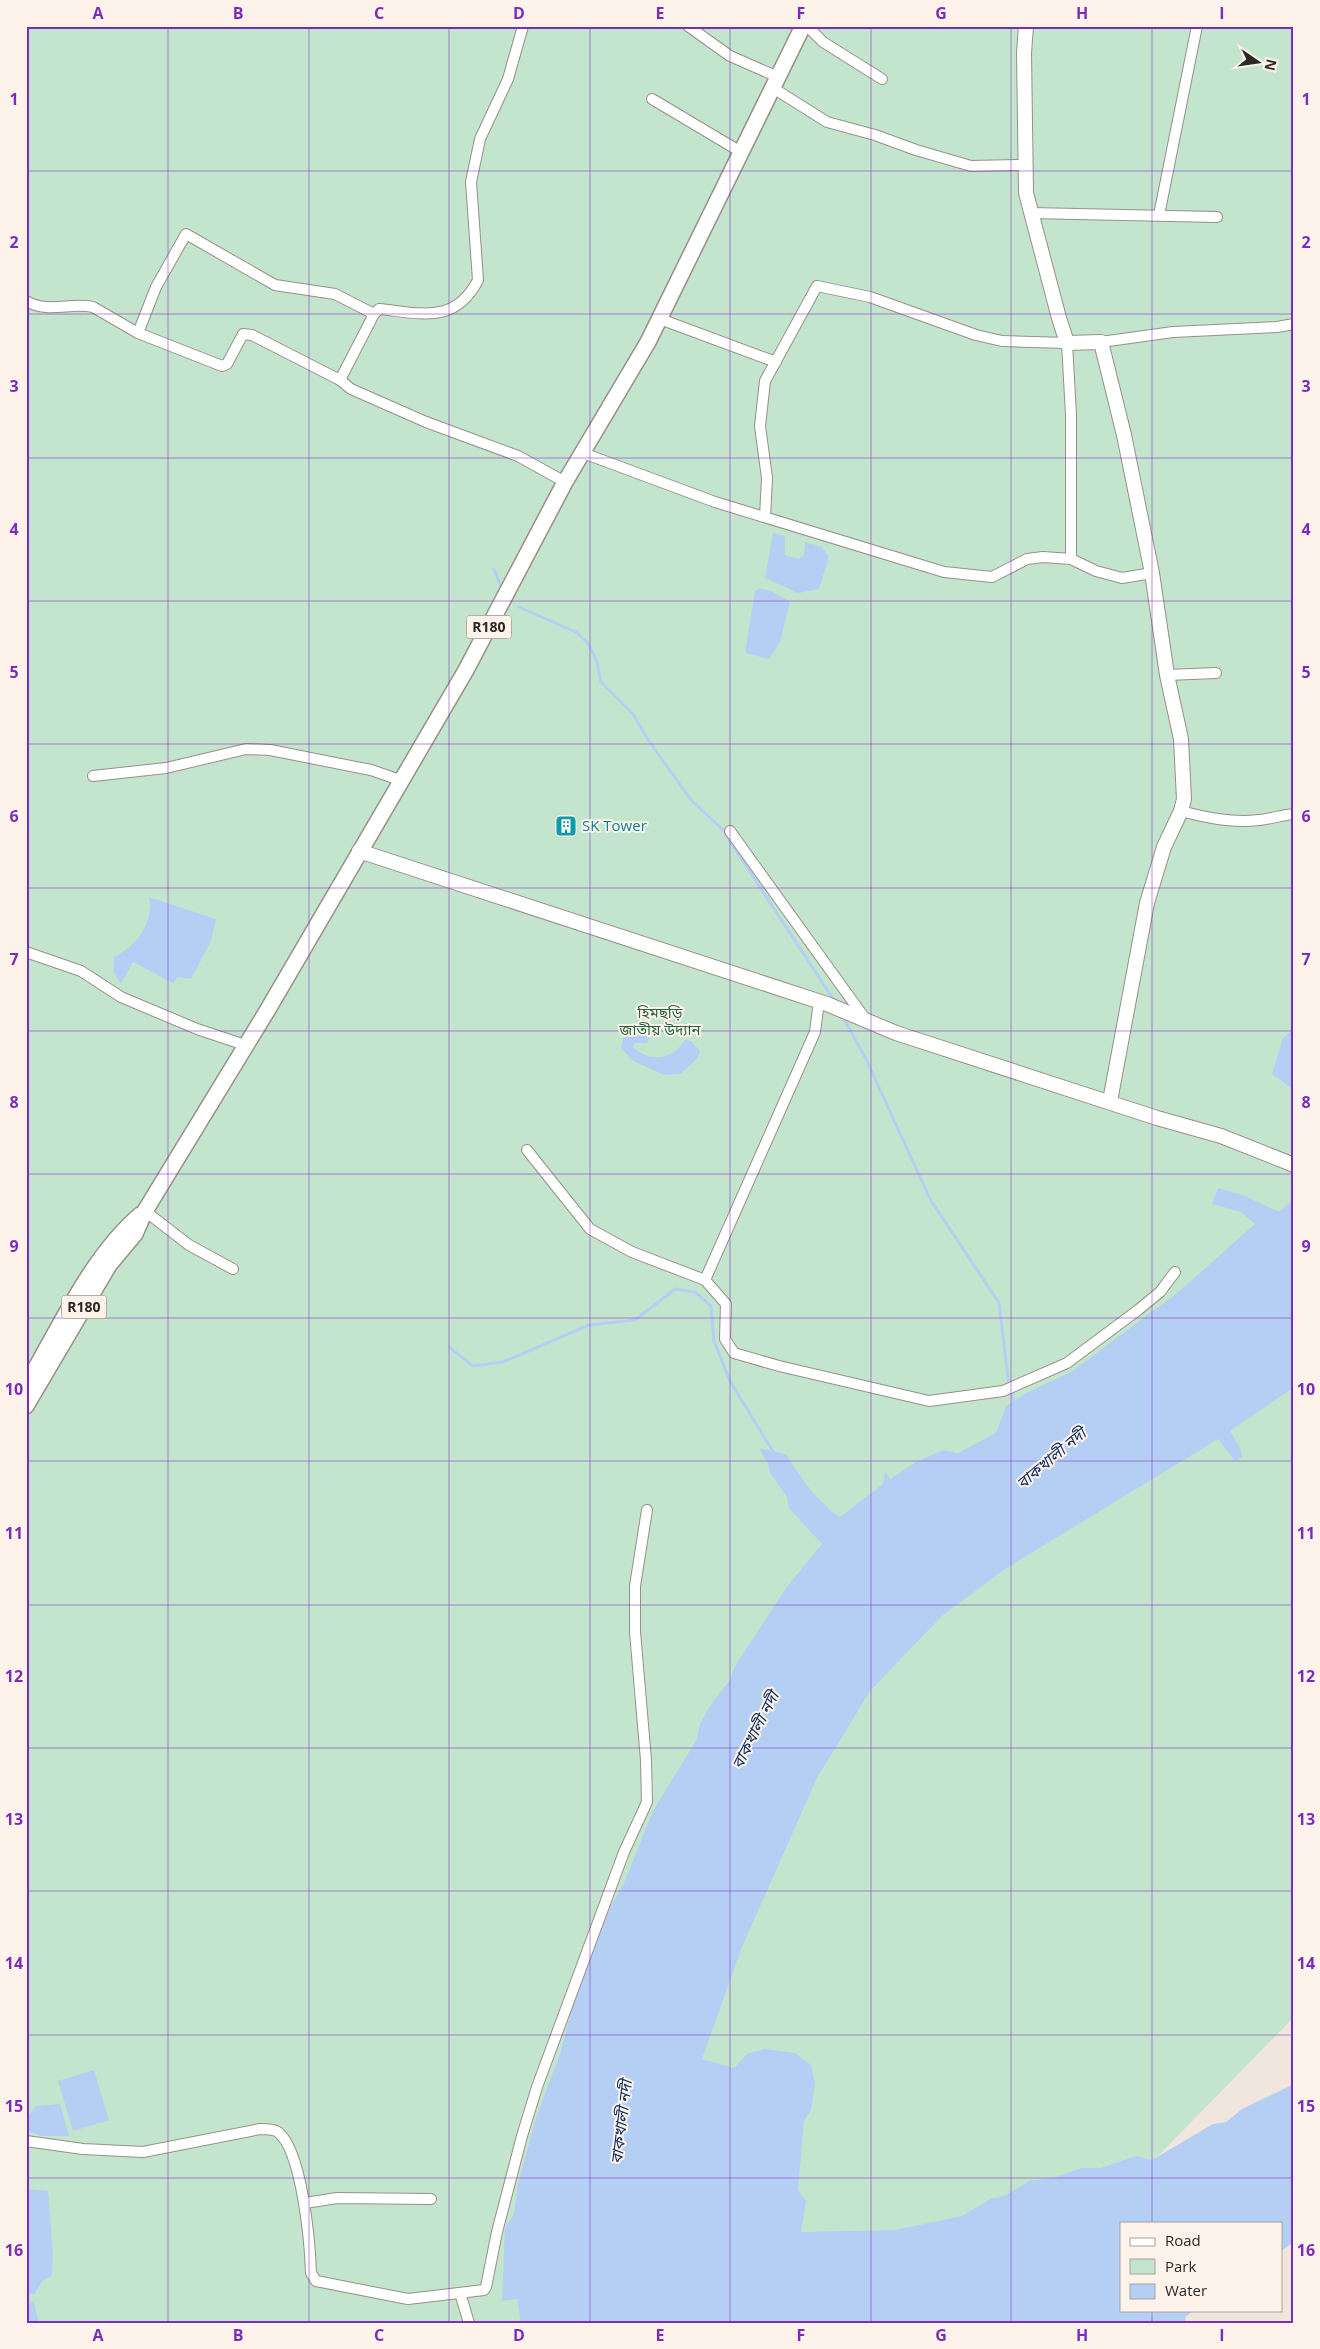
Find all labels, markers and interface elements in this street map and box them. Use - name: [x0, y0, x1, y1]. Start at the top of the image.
- text: A: [92, 2, 104, 24]
- text: B: [233, 2, 243, 24]
- text: C: [374, 2, 384, 24]
- text: D: [513, 2, 525, 24]
- text: E: [656, 2, 665, 24]
- text: F: [797, 2, 805, 24]
- text: G: [935, 2, 947, 24]
- text: H: [1076, 2, 1088, 24]
- text: I: [1219, 2, 1225, 24]
- north arrow: [1232, 38, 1282, 88]
- text: N: [1261, 57, 1282, 73]
- text: 1: [9, 88, 19, 110]
- text: 1: [1301, 88, 1311, 110]
- text: 2: [9, 231, 19, 253]
- text: 2: [1301, 231, 1311, 253]
- text: 3: [9, 375, 19, 397]
- text: 3: [1301, 375, 1311, 397]
- text: 4: [9, 518, 19, 540]
- text: 4: [1301, 518, 1311, 540]
- road number: R180: [466, 616, 512, 638]
- text: 5: [9, 661, 19, 683]
- text: 5: [1301, 661, 1311, 683]
- text: 6: [9, 805, 19, 827]
- text: 6: [1301, 805, 1311, 827]
- building icon: SK Tower: [554, 814, 578, 838]
- place label: SK Tower: [582, 815, 647, 835]
- text: 7: [9, 948, 19, 970]
- text: 7: [1301, 948, 1311, 970]
- park label: হিমছড়ি জাতীয় উদ্যান: [619, 1002, 701, 1039]
- text: 8: [9, 1091, 19, 1113]
- text: 8: [1301, 1091, 1311, 1113]
- text: 9: [9, 1235, 19, 1257]
- text: 9: [1301, 1235, 1311, 1257]
- road number: R180: [62, 1295, 106, 1318]
- text: 10: [5, 1378, 23, 1400]
- text: 10: [1297, 1378, 1315, 1400]
- water label: বাকখালী নদী: [1012, 1421, 1092, 1494]
- text: 11: [5, 1522, 23, 1544]
- text: 11: [1297, 1522, 1315, 1544]
- text: 12: [5, 1665, 23, 1687]
- text: 12: [1297, 1665, 1315, 1687]
- water label: বাকখালী নদী: [726, 1685, 785, 1773]
- text: 13: [5, 1808, 23, 1830]
- text: 13: [1297, 1808, 1315, 1830]
- text: 14: [5, 1952, 23, 1974]
- text: 14: [1297, 1952, 1315, 1974]
- water label: বাকখালী নদী: [605, 2076, 637, 2165]
- text: 15: [5, 2095, 23, 2117]
- text: 15: [1297, 2095, 1315, 2117]
- legend: [1120, 2222, 1282, 2312]
- text: Road: [1165, 2230, 1201, 2250]
- text: 16: [5, 2239, 23, 2261]
- text: 16: [1297, 2239, 1315, 2261]
- text: Park: [1165, 2256, 1196, 2276]
- text: Water: [1165, 2280, 1207, 2300]
- text: A: [92, 2324, 104, 2346]
- text: B: [233, 2324, 243, 2346]
- text: C: [374, 2324, 384, 2346]
- text: D: [513, 2324, 525, 2346]
- text: E: [656, 2324, 665, 2346]
- text: F: [797, 2324, 805, 2346]
- text: G: [935, 2324, 947, 2346]
- text: H: [1076, 2324, 1088, 2346]
- text: I: [1219, 2324, 1225, 2346]

